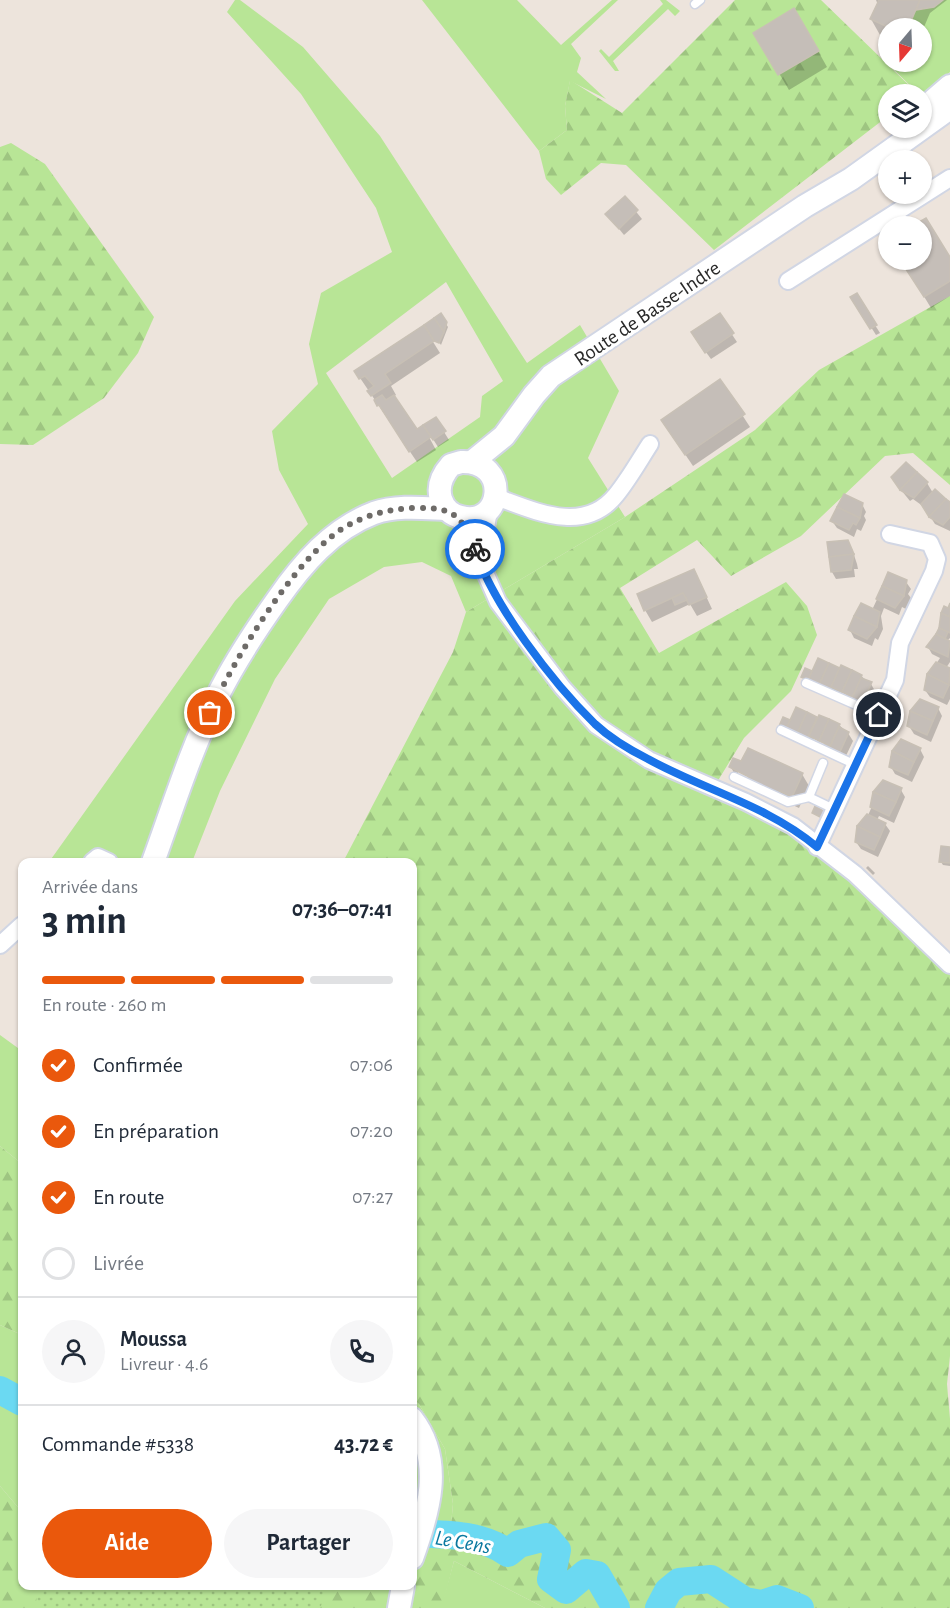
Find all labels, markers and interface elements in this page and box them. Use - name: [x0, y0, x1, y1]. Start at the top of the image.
- north arrow: [878, 18, 932, 72]
- map controls: [878, 18, 932, 270]
- button: layers: [878, 84, 932, 138]
- button: +: [878, 150, 932, 204]
- button: −: [878, 216, 932, 270]
- street label: Route de Basse-Indre: [570, 257, 724, 370]
- courier: [445, 519, 505, 579]
- icon: bike: [459, 533, 492, 566]
- pin: [184, 687, 235, 738]
- pin: [853, 689, 904, 740]
- icon: bag: [193, 696, 226, 729]
- icon: home: [862, 698, 895, 731]
- text: Arrivée dans: [42, 877, 138, 897]
- text: 07:36–07:41: [292, 898, 393, 920]
- text: 3 min: [42, 902, 127, 941]
- text: En route · 260 m: [42, 995, 166, 1015]
- icon: check: [42, 1049, 75, 1082]
- text: Confirmée: [93, 1054, 183, 1076]
- text: 07:06: [350, 1055, 393, 1075]
- icon: check: [42, 1115, 75, 1148]
- text: En préparation: [93, 1120, 219, 1142]
- text: 07:20: [350, 1121, 393, 1141]
- icon: check: [42, 1181, 75, 1214]
- text: En route: [93, 1186, 164, 1208]
- text: 07:27: [352, 1187, 393, 1207]
- text: Livrée: [93, 1252, 144, 1274]
- button: person: [42, 1320, 105, 1383]
- button: phone: [330, 1320, 393, 1383]
- text: Moussa: [120, 1328, 187, 1350]
- text: Livreur · 4.6: [120, 1354, 209, 1374]
- text: Commande #5338: [42, 1433, 194, 1455]
- text: 43.72 €: [334, 1433, 393, 1455]
- button: Aide: [42, 1509, 212, 1578]
- button: Partager: [224, 1509, 393, 1578]
- water label: Le Cens: [433, 1526, 492, 1558]

